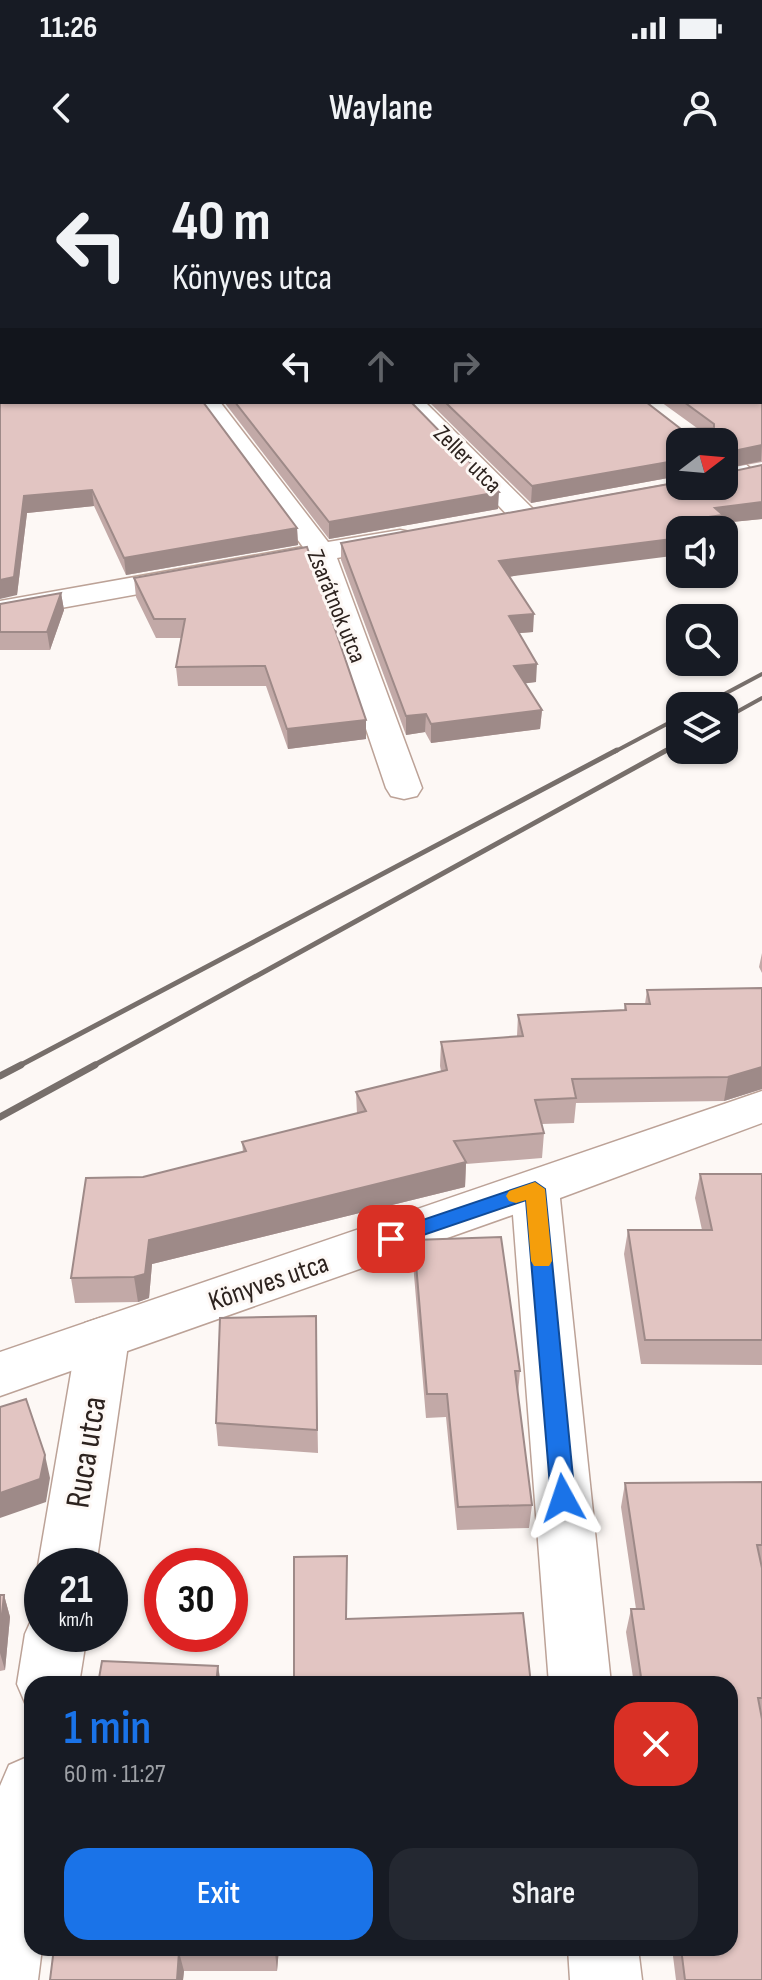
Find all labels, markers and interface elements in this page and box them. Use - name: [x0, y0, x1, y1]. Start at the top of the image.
- text: 11:26: [40, 10, 97, 46]
- icon: back: [40, 86, 84, 130]
- icon: person: [678, 86, 722, 130]
- text: Waylane: [329, 87, 433, 130]
- text: 40 m: [172, 189, 271, 256]
- icon: left: [40, 192, 144, 296]
- text: Könyves utca: [172, 257, 332, 300]
- icon: left: [275, 344, 319, 388]
- icon: ahead: [359, 344, 403, 388]
- icon: right: [443, 344, 487, 388]
- street label: Zeller utca: [428, 419, 508, 499]
- north arrow: [666, 428, 738, 500]
- map controls: [666, 428, 738, 764]
- button: sound: [666, 516, 738, 588]
- street label: Zsarátnok utca: [301, 545, 372, 667]
- button: search: [666, 604, 738, 676]
- button: layers: [666, 692, 738, 764]
- pin: [357, 1205, 425, 1273]
- icon: arrive: [369, 1217, 413, 1261]
- street label: Könyves utca: [204, 1247, 333, 1318]
- street label: Ruca utca: [57, 1394, 116, 1511]
- position arrow: [521, 1456, 605, 1540]
- speed limit sign: 30: [144, 1548, 248, 1652]
- text: 21: [59, 1566, 93, 1614]
- text: km/h: [59, 1608, 93, 1632]
- text: 1 min: [64, 1700, 151, 1757]
- button: close: [614, 1702, 698, 1786]
- text: 60 m · 11:27: [64, 1759, 166, 1790]
- button: Exit: [64, 1848, 373, 1940]
- button: Share: [389, 1848, 698, 1940]

